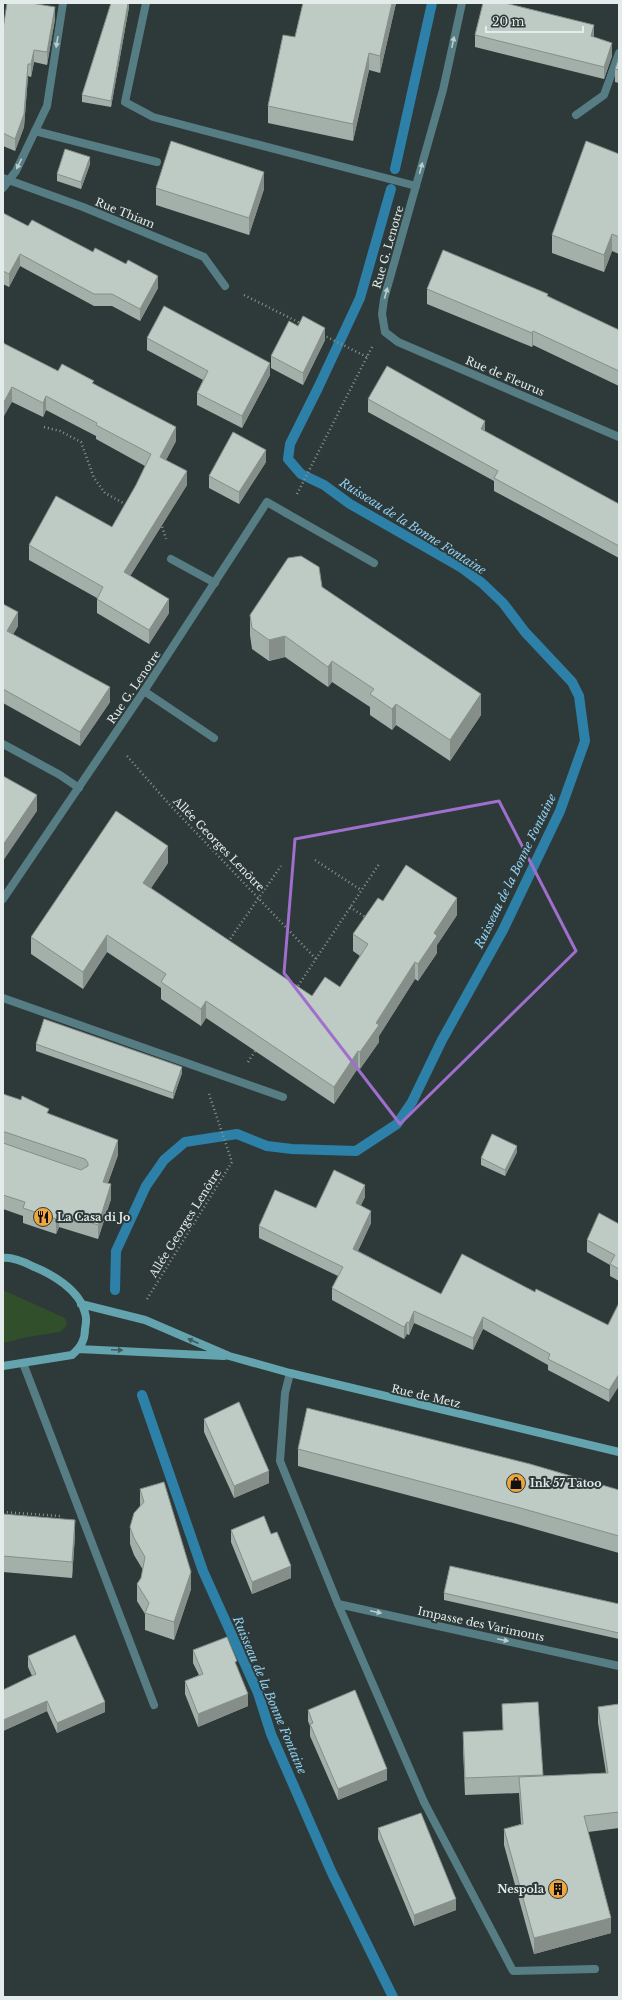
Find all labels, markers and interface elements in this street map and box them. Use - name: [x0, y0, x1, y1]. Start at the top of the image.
- scale bar: [486, 8, 583, 34]
- text: 20 m: [492, 14, 524, 29]
- one-way arrow: [54, 35, 60, 48]
- one-way arrow: [451, 36, 457, 48]
- one-way arrow: [16, 159, 22, 170]
- one-way arrow: [418, 162, 424, 174]
- street label: Rue Thiam: [93, 195, 157, 231]
- street label: Rue G. Lenotre: [369, 204, 407, 290]
- one-way arrow: [383, 287, 389, 299]
- street label: Rue de Fleurus: [463, 353, 547, 399]
- water label: Ruisseau de la Bonne Fontaine: [336, 474, 489, 578]
- street label: Rue G. Lenotre: [104, 648, 164, 726]
- water label: Ruisseau de la Bonne Fontaine: [471, 791, 559, 952]
- street label: Allée Georges Lenôtre: [170, 793, 268, 894]
- street label: Allée Georges Lenôtre: [145, 1166, 224, 1281]
- restaurant icon: La Casa di Jo: [32, 1206, 54, 1228]
- place label: La Casa di Jo: [57, 1210, 130, 1224]
- one-way arrow: [188, 1338, 199, 1344]
- one-way arrow: [111, 1347, 123, 1354]
- street label: Rue de Metz: [390, 1381, 462, 1411]
- shop icon: Ink 57 Tatoo: [505, 1472, 527, 1494]
- place label: Ink 57 Tatoo: [530, 1476, 601, 1490]
- street label: Impasse des Varimonts: [416, 1604, 546, 1644]
- one-way arrow: [369, 1610, 382, 1616]
- water label: Ruisseau de la Bonne Fontaine: [230, 1613, 310, 1777]
- one-way arrow: [496, 1638, 509, 1644]
- building icon: Nespola: [547, 1878, 569, 1900]
- place label: Nespola: [497, 1882, 545, 1896]

